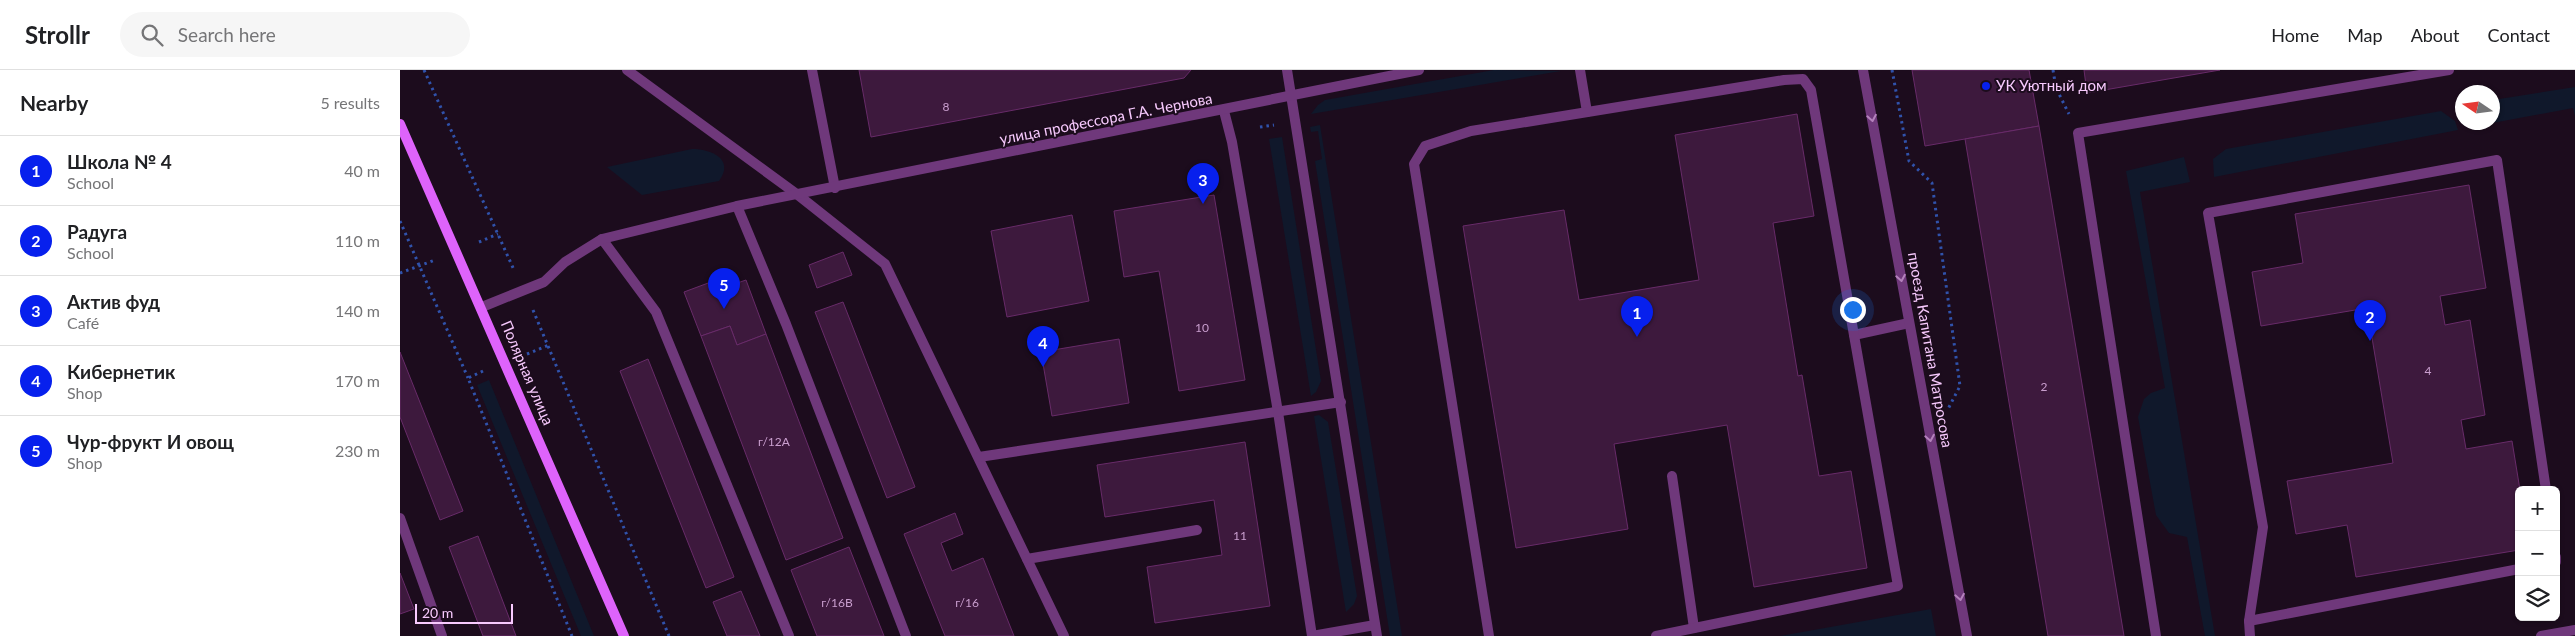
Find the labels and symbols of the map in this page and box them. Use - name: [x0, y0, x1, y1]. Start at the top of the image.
- place label: УК Уютный дом: [1996, 76, 2107, 94]
- marker: УК Уютный дом: [1980, 80, 1992, 92]
- north arrow: [2455, 85, 2500, 130]
- street label: улица профессора Г.А. Чернова: [998, 89, 1214, 147]
- house number: 8: [943, 99, 950, 114]
- one-way arrow: [1866, 114, 1876, 122]
- pin: 3: [1187, 163, 1219, 204]
- street label: проезд Капитана Матросова: [1905, 251, 1957, 449]
- pin: 5: [708, 268, 740, 309]
- one-way arrow: [1895, 273, 1906, 282]
- pin: 1: [1621, 296, 1653, 337]
- your location: [1840, 297, 1866, 323]
- pin: 2: [2354, 300, 2386, 341]
- street label: Полярная улица: [498, 318, 558, 428]
- house number: 10: [1195, 320, 1209, 335]
- pin: 4: [1027, 326, 1059, 367]
- house number: 4: [2425, 363, 2432, 378]
- house number: 2: [2041, 379, 2048, 394]
- one-way arrow: [1925, 433, 1935, 442]
- house number: г/12А: [758, 434, 791, 449]
- house number: 11: [1233, 528, 1247, 543]
- one-way arrow: [1954, 593, 1965, 602]
- house number: г/16В: [821, 595, 853, 610]
- house number: г/16: [955, 595, 979, 610]
- scale bar: [415, 601, 512, 624]

